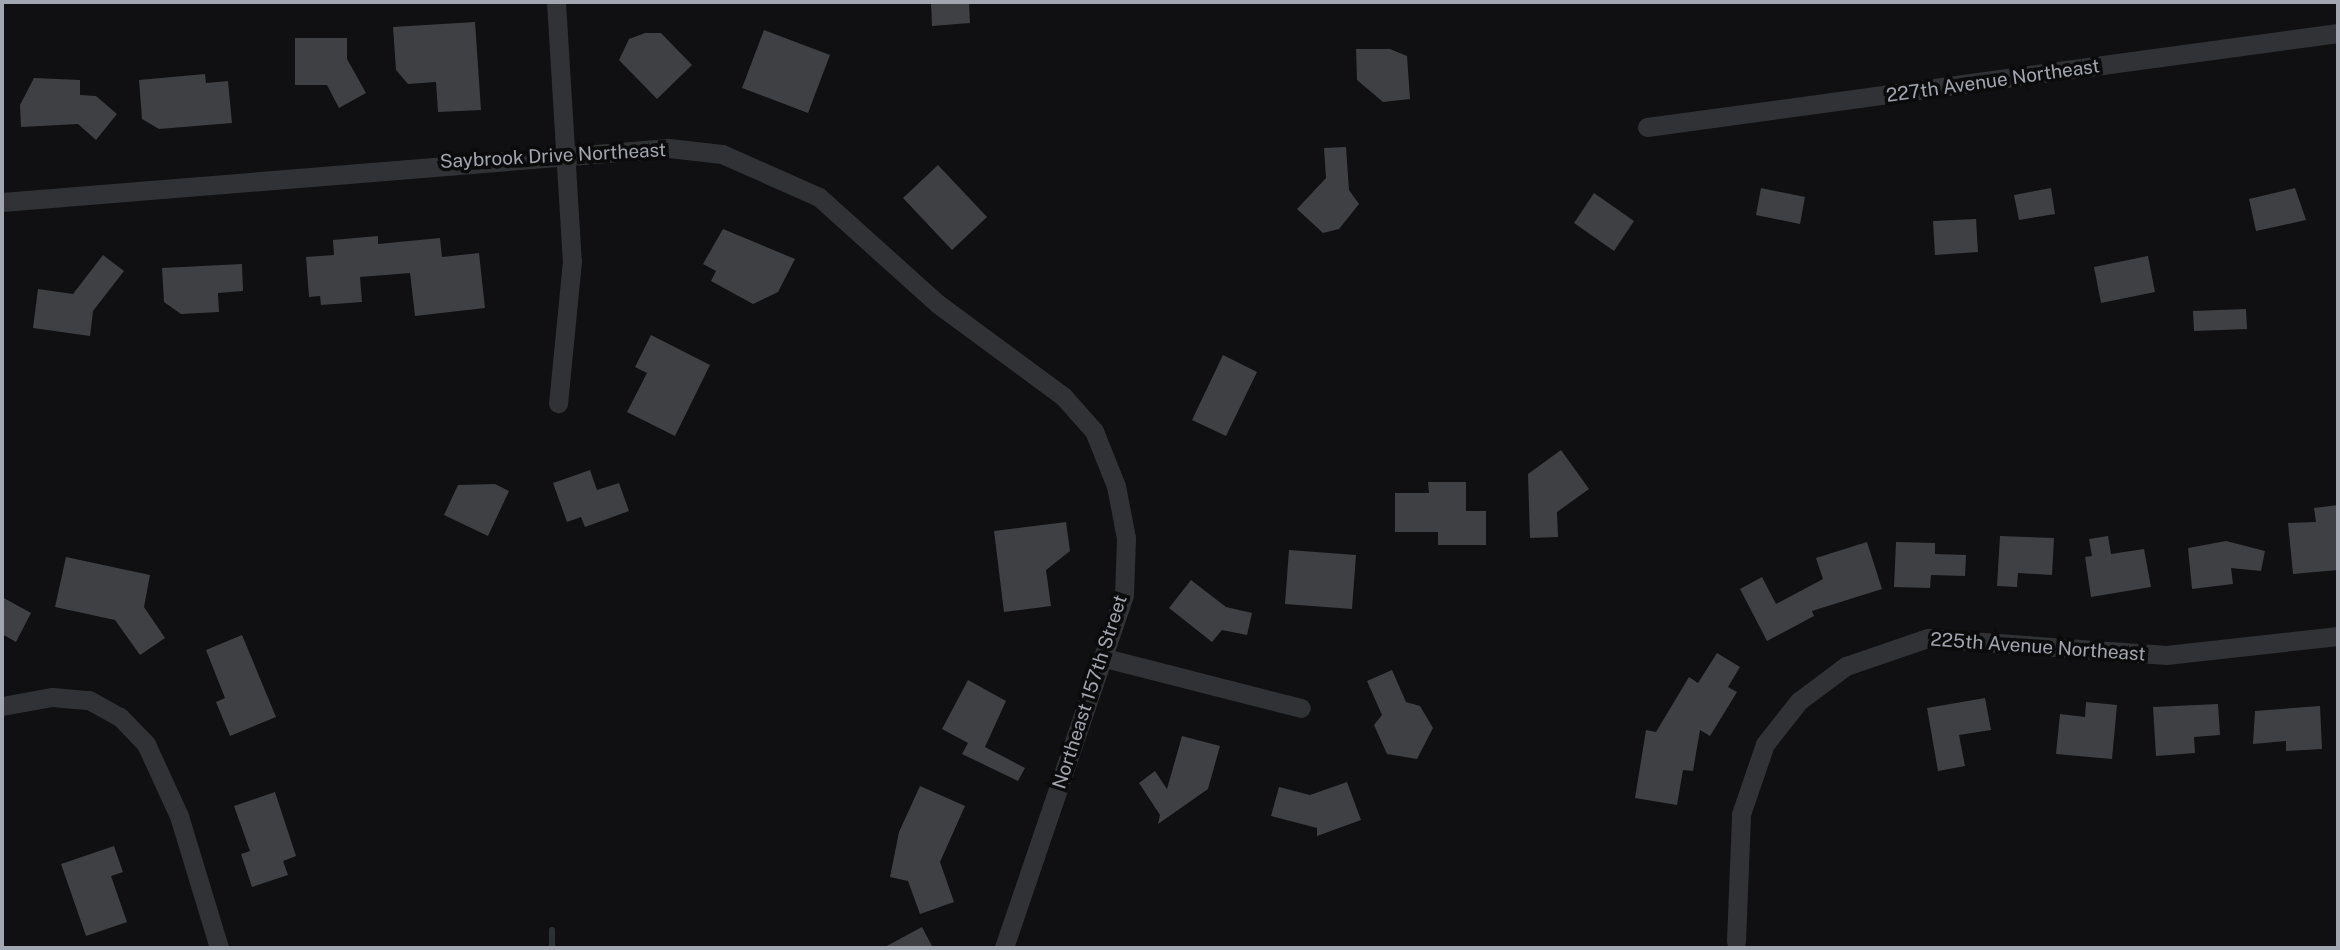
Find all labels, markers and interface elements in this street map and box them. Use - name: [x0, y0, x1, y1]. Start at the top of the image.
- street label: 227th Avenue Northeast: [1885, 55, 2101, 107]
- street label: Saybrook Drive Northeast: [439, 139, 667, 173]
- street label: Northeast 157th Street: [1048, 592, 1132, 792]
- street label: 225th Avenue Northeast: [1930, 628, 2146, 666]

